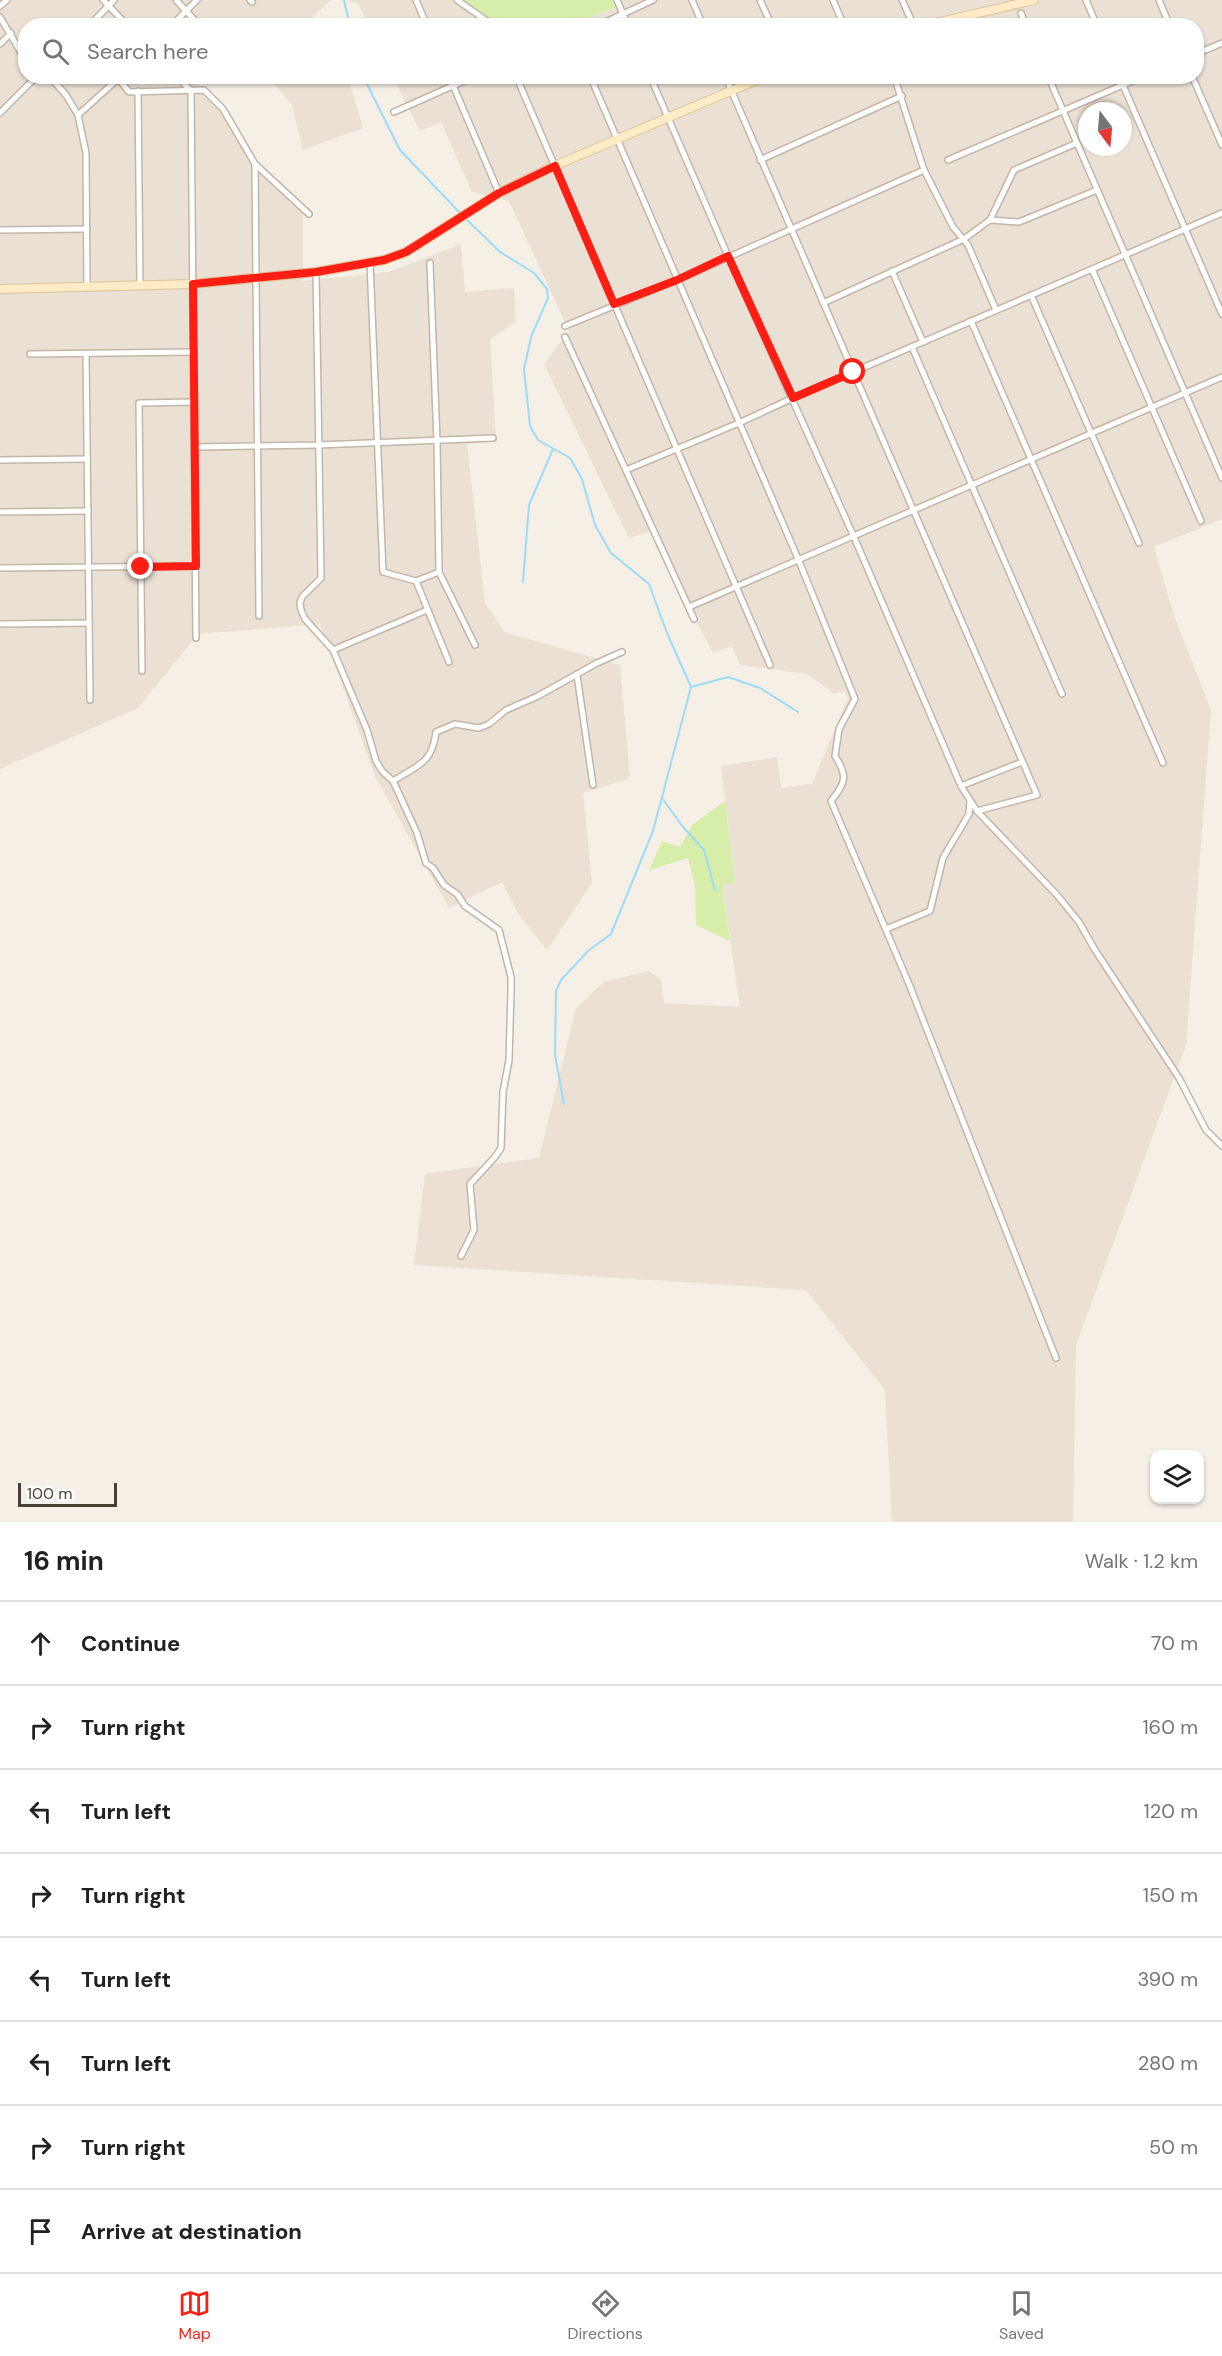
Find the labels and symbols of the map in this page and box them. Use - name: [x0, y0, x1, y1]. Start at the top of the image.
- north arrow: [1078, 102, 1132, 156]
- route start: [839, 358, 865, 384]
- route end: [127, 553, 153, 579]
- scale bar: [18, 1480, 117, 1508]

